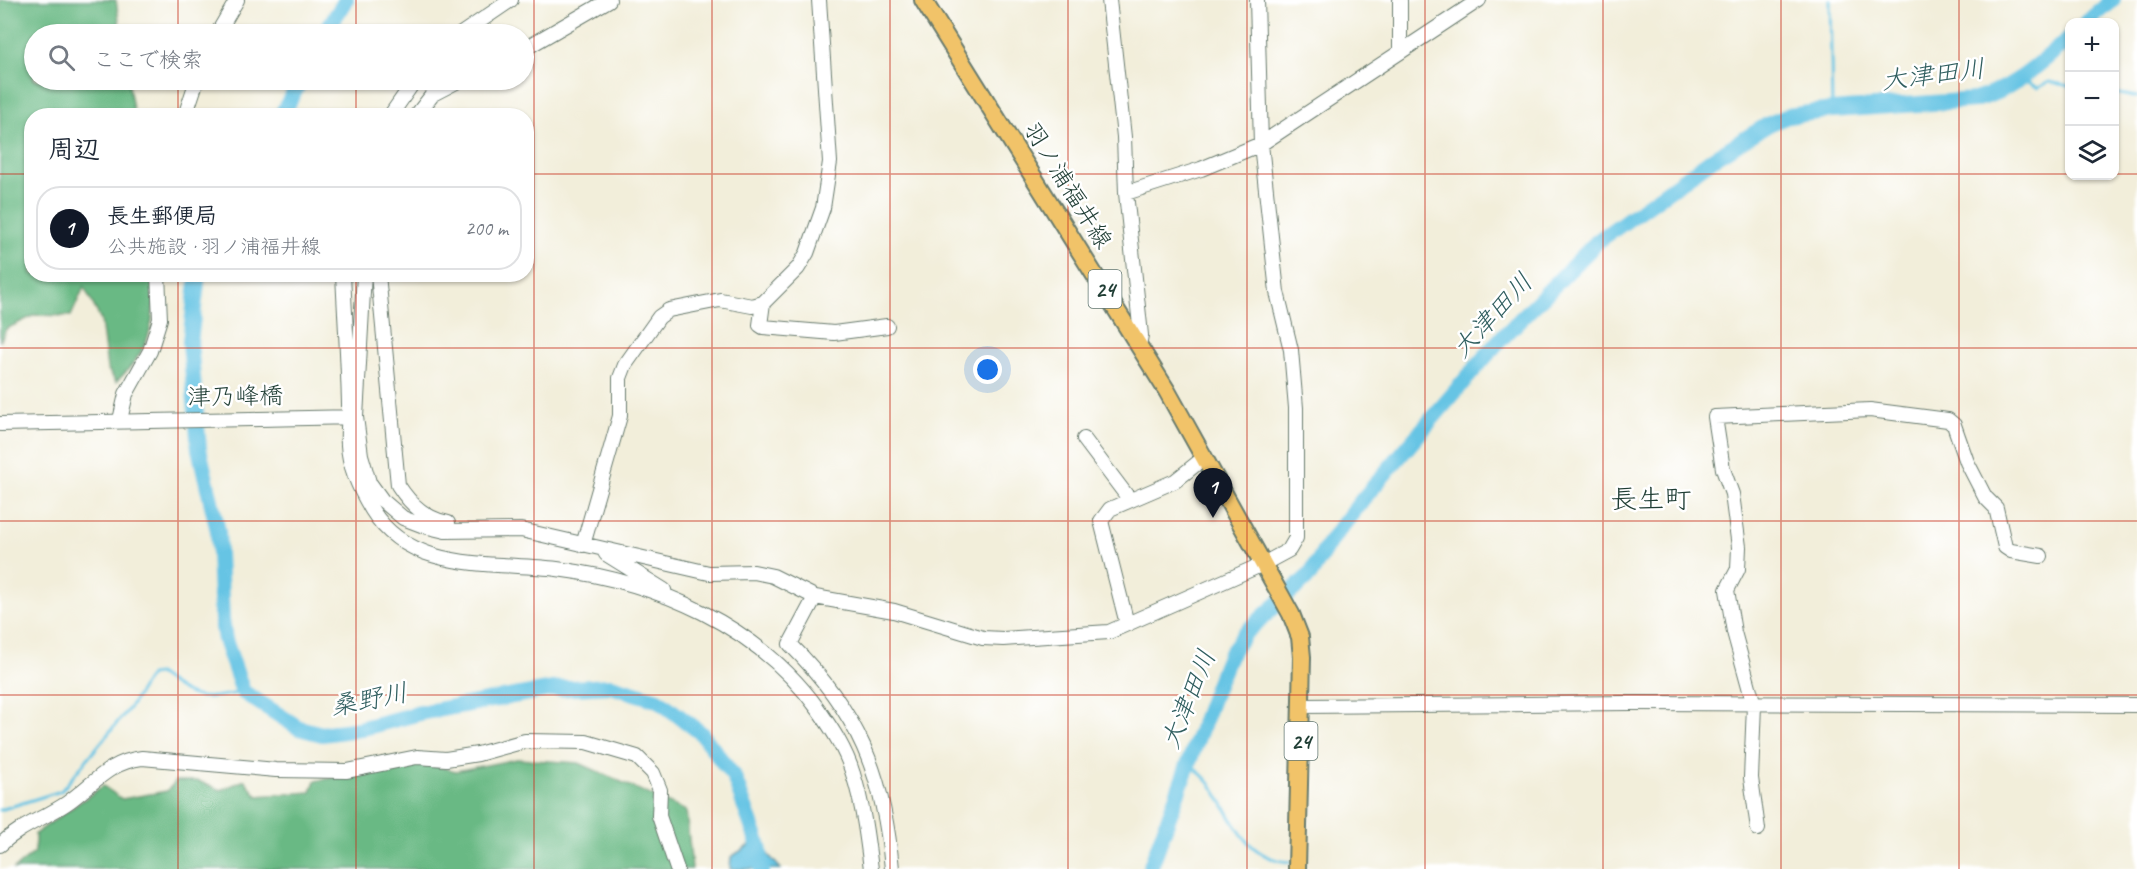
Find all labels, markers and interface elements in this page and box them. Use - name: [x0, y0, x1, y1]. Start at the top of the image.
- map controls: [2065, 18, 2119, 180]
- button: +: [2065, 18, 2119, 72]
- search box: [24, 24, 534, 90]
- icon: search: [45, 41, 78, 74]
- text: ここで検索: [93, 46, 203, 74]
- water label: 大津田川: [1879, 52, 1987, 97]
- button: −: [2065, 72, 2119, 126]
- street label: 羽ノ浦福井線: [1017, 116, 1119, 254]
- button: layers: [2065, 126, 2119, 180]
- text: 周辺: [48, 133, 100, 166]
- text: 長生郵便局: [107, 202, 217, 230]
- text: 1: [65, 216, 74, 241]
- text: 200 m: [465, 216, 508, 241]
- text: 公共施設 · 羽ノ浦福井線: [107, 234, 320, 259]
- water label: 大津田川: [1445, 266, 1540, 365]
- road number: 24: [1088, 270, 1122, 308]
- your location: [973, 355, 1002, 384]
- street label: 津乃峰橋: [187, 380, 283, 412]
- pin: 1: [1194, 468, 1232, 518]
- district label: 長生町: [1611, 482, 1692, 516]
- water label: 大津田川: [1154, 645, 1223, 754]
- water label: 桑野川: [328, 676, 411, 723]
- road number: 24: [1284, 722, 1318, 760]

